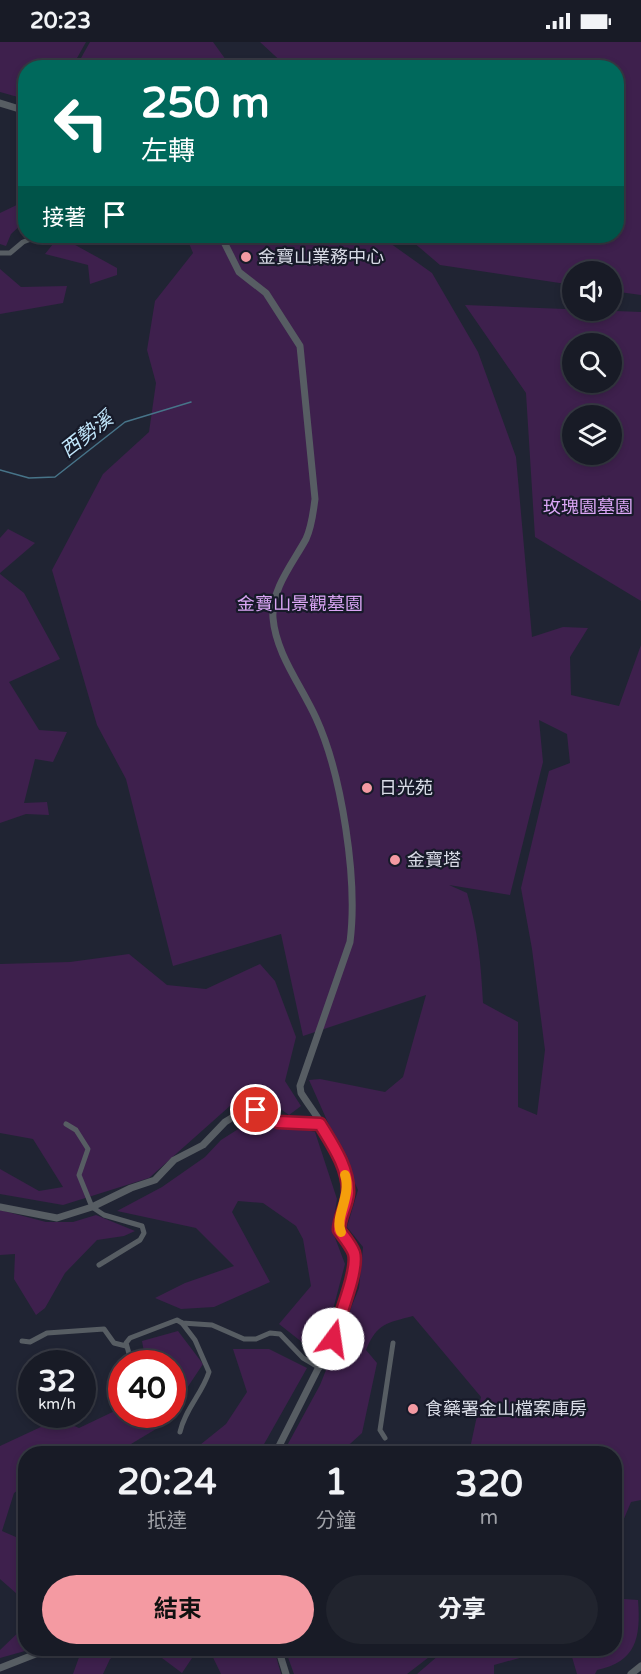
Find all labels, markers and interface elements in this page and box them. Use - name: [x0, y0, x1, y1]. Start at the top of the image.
- text: 20:23: [30, 8, 91, 34]
- text: 250 m: [141, 78, 270, 129]
- icon: left: [42, 84, 120, 162]
- text: 左轉: [141, 135, 195, 168]
- icon: arrive: [98, 198, 131, 231]
- text: 接著: [42, 205, 86, 231]
- place label: 金寶山業務中心: [258, 246, 384, 268]
- marker: 金寶山業務中心: [239, 250, 253, 264]
- map controls: [562, 261, 622, 465]
- button: sound: [562, 261, 622, 321]
- button: search: [562, 333, 622, 393]
- water label: 西勢溪: [56, 405, 120, 463]
- button: layers: [562, 405, 622, 465]
- park label: 玫瑰園墓園: [543, 496, 633, 518]
- park label: 金寶山景觀墓園: [237, 593, 363, 615]
- place label: 日光苑: [379, 777, 433, 799]
- marker: 日光苑: [360, 781, 374, 795]
- place label: 金寶塔: [407, 849, 461, 871]
- marker: 金寶塔: [388, 853, 402, 867]
- pin: [230, 1084, 281, 1135]
- icon: arrive: [239, 1093, 272, 1126]
- position arrow: [301, 1307, 365, 1371]
- speed limit sign: 40: [108, 1350, 186, 1428]
- text: 32: [38, 1363, 76, 1400]
- text: km/h: [38, 1395, 76, 1413]
- place label: 食藥署金山檔案庫房: [425, 1398, 587, 1420]
- marker: 食藥署金山檔案庫房: [406, 1402, 420, 1416]
- text: 20:24: [117, 1461, 217, 1504]
- text: 1: [325, 1461, 347, 1504]
- text: 320: [455, 1463, 523, 1506]
- text: m: [480, 1506, 498, 1530]
- text: 抵達: [147, 1509, 187, 1533]
- text: 分鐘: [316, 1509, 356, 1533]
- button: 結束: [42, 1575, 314, 1644]
- button: 分享: [326, 1575, 598, 1644]

